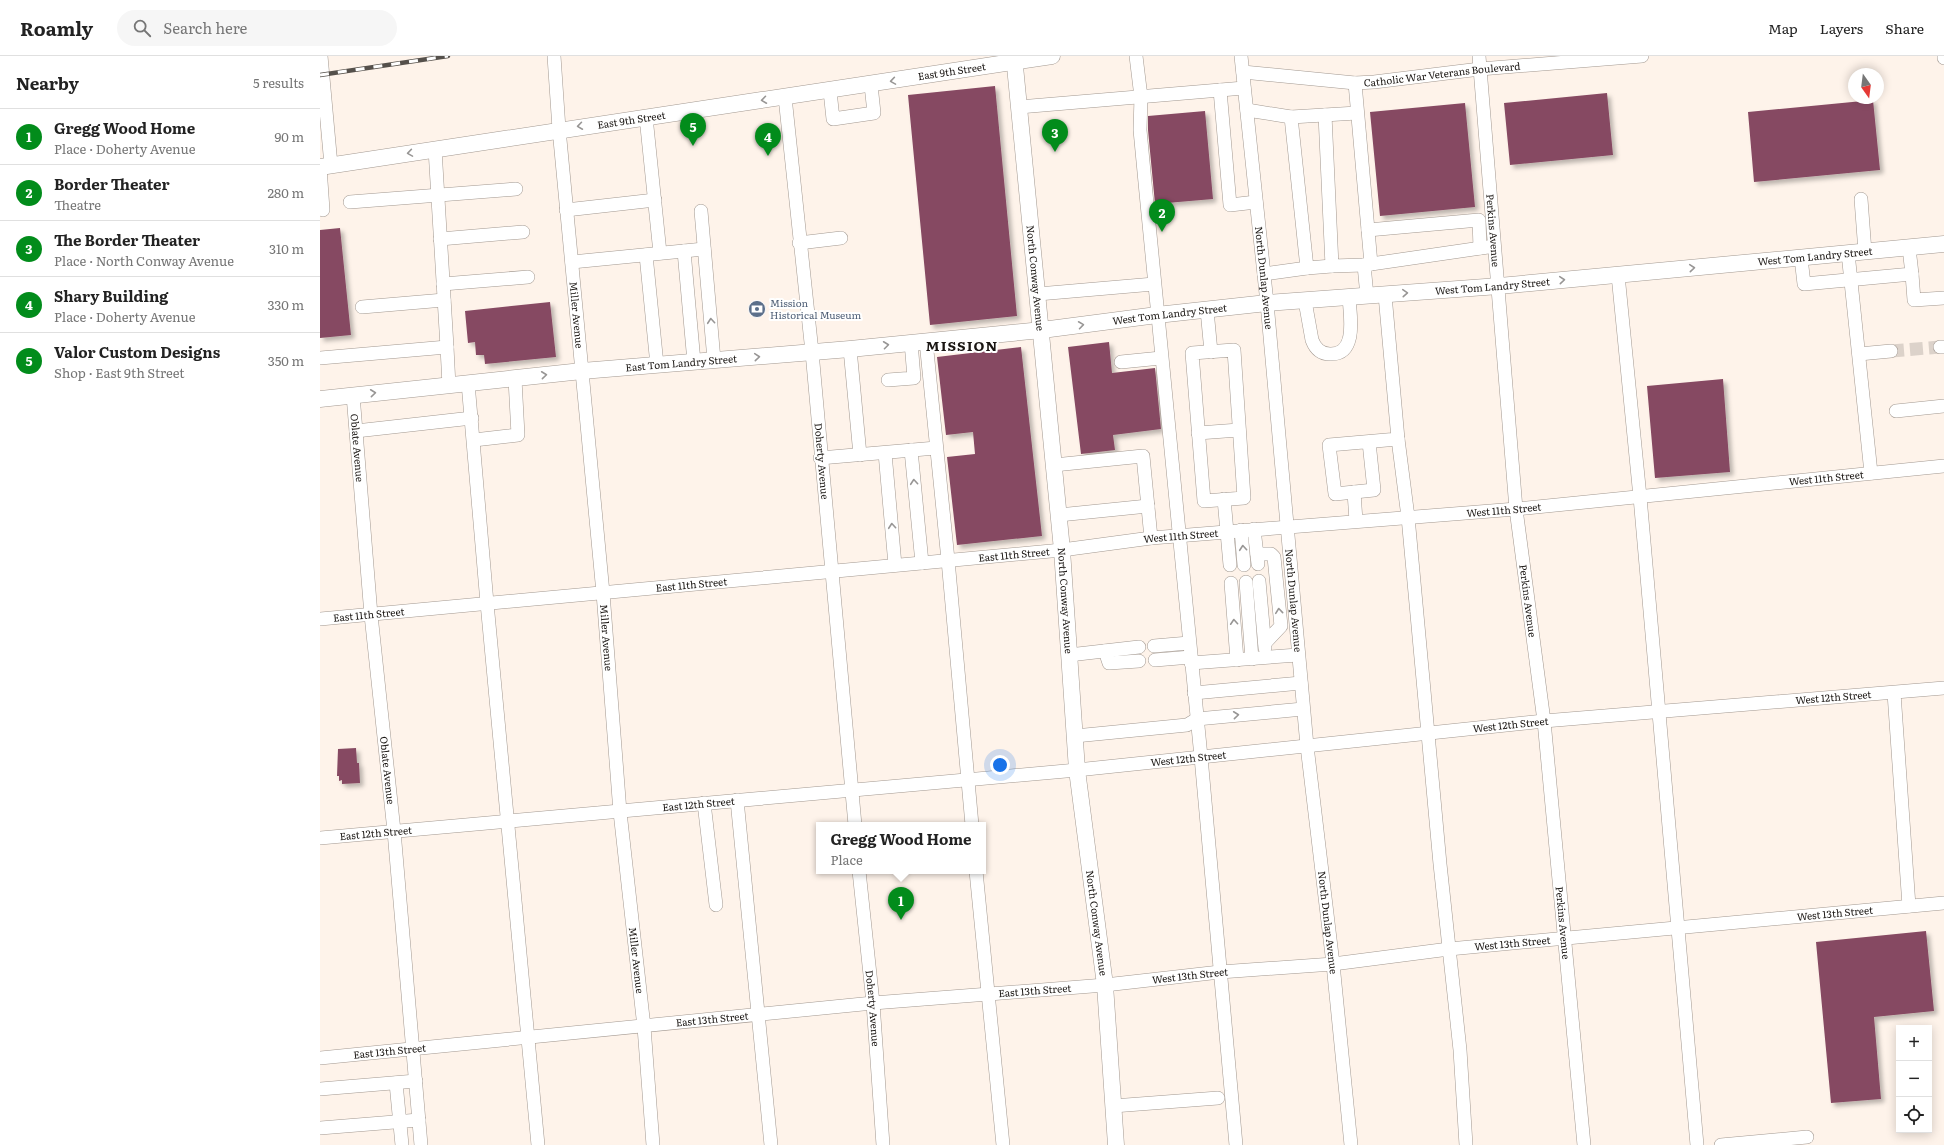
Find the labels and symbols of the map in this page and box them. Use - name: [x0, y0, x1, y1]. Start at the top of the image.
- street label: East 9th Street: [917, 58, 987, 83]
- street label: Catholic War Veterans Boulevard: [1363, 58, 1521, 90]
- north arrow: [1848, 68, 1884, 104]
- one-way arrow: [890, 76, 896, 85]
- one-way arrow: [761, 95, 768, 104]
- street label: East 9th Street: [596, 107, 666, 132]
- pin: 5: [680, 113, 706, 146]
- pin: 3: [1042, 119, 1068, 152]
- one-way arrow: [577, 121, 583, 130]
- pin: 4: [755, 123, 781, 156]
- one-way arrow: [407, 148, 413, 157]
- street label: Perkins Avenue: [1483, 193, 1504, 268]
- pin: 2: [1149, 199, 1175, 232]
- street label: North Conway Avenue: [1023, 224, 1049, 332]
- street label: North Dunlap Avenue: [1252, 225, 1277, 330]
- street label: West Tom Landry Street: [1757, 243, 1873, 269]
- one-way arrow: [1689, 264, 1695, 273]
- street label: West Tom Landry Street: [1434, 273, 1550, 298]
- one-way arrow: [1559, 276, 1565, 285]
- street label: Miller Avenue: [567, 281, 588, 349]
- one-way arrow: [1402, 289, 1408, 298]
- place label: Mission Historical Museum: [770, 295, 862, 322]
- bank icon: Mission Historical Museum: [747, 299, 767, 319]
- street label: West Tom Landry Street: [1111, 299, 1228, 328]
- one-way arrow: [706, 318, 715, 324]
- one-way arrow: [1077, 321, 1084, 330]
- district label: MISSION: [926, 335, 998, 355]
- one-way arrow: [883, 341, 889, 350]
- street label: East Tom Landry Street: [625, 350, 737, 374]
- one-way arrow: [754, 352, 760, 361]
- one-way arrow: [541, 371, 547, 380]
- one-way arrow: [370, 389, 376, 398]
- street label: Oblate Avenue: [348, 413, 368, 482]
- street label: Doherty Avenue: [811, 422, 833, 500]
- street label: West 11th Street: [1788, 466, 1864, 489]
- one-way arrow: [910, 479, 919, 485]
- street label: West 11th Street: [1466, 499, 1542, 520]
- one-way arrow: [887, 523, 896, 530]
- street label: West 11th Street: [1142, 525, 1219, 546]
- street label: East 11th Street: [978, 543, 1050, 565]
- one-way arrow: [1238, 545, 1247, 551]
- street label: North Conway Avenue: [1055, 547, 1077, 654]
- street label: North Dunlap Avenue: [1282, 548, 1306, 653]
- street label: Perkins Avenue: [1516, 563, 1541, 638]
- street label: East 11th Street: [655, 573, 728, 595]
- street label: East 11th Street: [332, 603, 405, 625]
- street label: Miller Avenue: [597, 604, 617, 671]
- one-way arrow: [1275, 608, 1284, 614]
- one-way arrow: [1230, 619, 1239, 625]
- street label: West 12th Street: [1795, 686, 1872, 707]
- one-way arrow: [1233, 711, 1239, 720]
- street label: West 12th Street: [1472, 713, 1549, 735]
- street label: Oblate Avenue: [377, 736, 399, 805]
- street label: West 12th Street: [1150, 746, 1227, 769]
- your location: [990, 755, 1010, 775]
- street label: East 12th Street: [662, 793, 735, 814]
- street label: East 12th Street: [339, 822, 413, 843]
- street label: North Conway Avenue: [1083, 869, 1112, 976]
- street label: North Dunlap Avenue: [1315, 870, 1342, 975]
- street label: Perkins Avenue: [1553, 886, 1574, 960]
- pin: 1: [888, 887, 914, 920]
- street label: West 13th Street: [1796, 902, 1874, 924]
- street label: Miller Avenue: [626, 926, 648, 994]
- street label: West 13th Street: [1474, 932, 1551, 954]
- street label: West 13th Street: [1151, 963, 1229, 987]
- street label: Doherty Avenue: [863, 969, 884, 1047]
- street label: East 13th Street: [998, 980, 1072, 1000]
- street label: East 13th Street: [675, 1007, 749, 1030]
- street label: East 13th Street: [353, 1039, 427, 1062]

